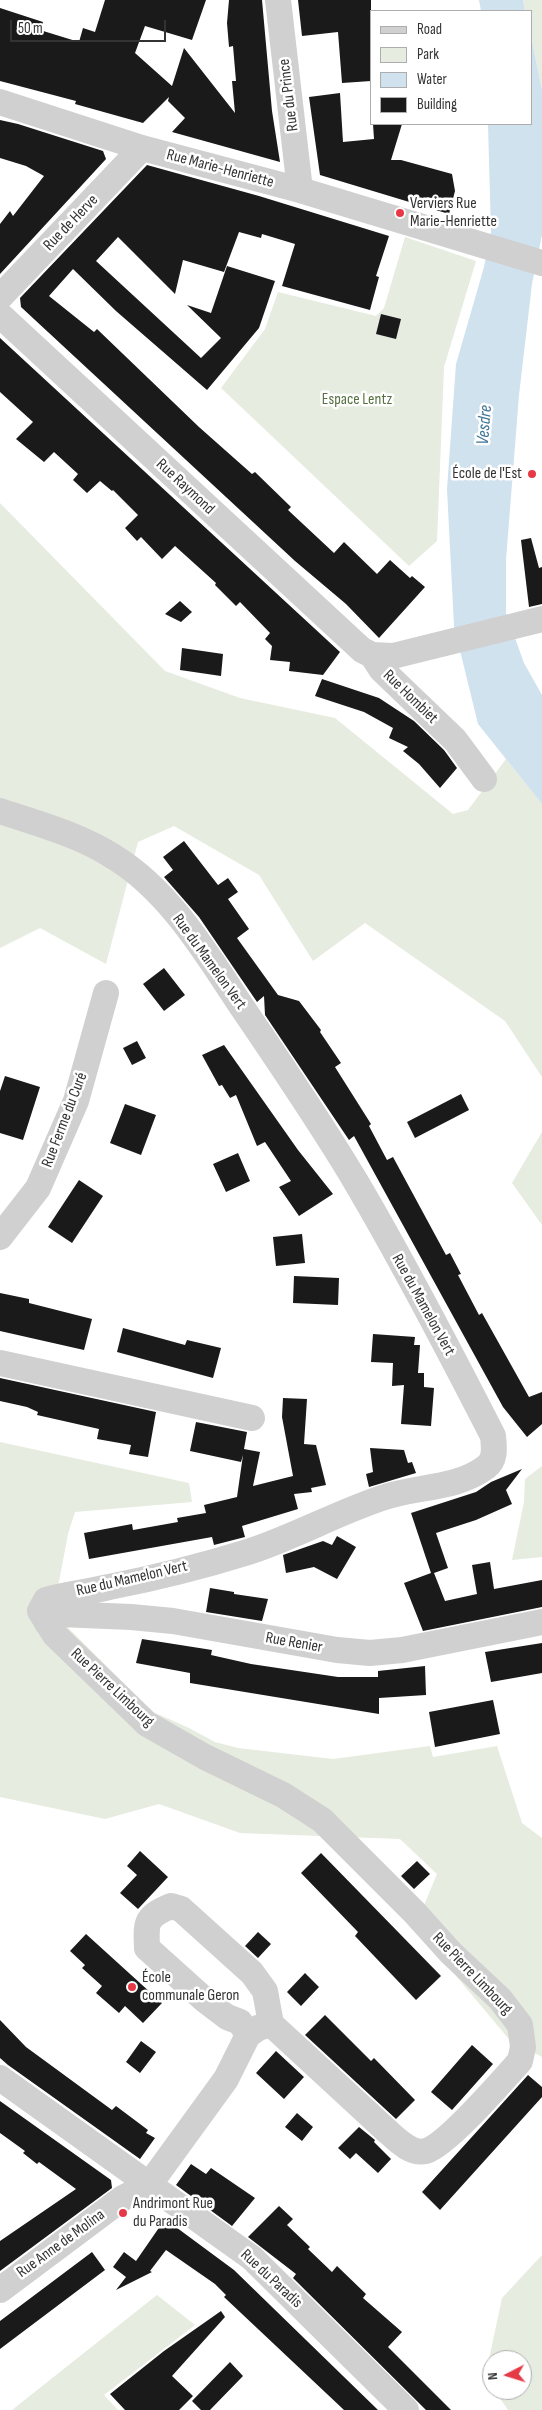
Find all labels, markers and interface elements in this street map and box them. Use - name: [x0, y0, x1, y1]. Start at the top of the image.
- scale bar: [12, 10, 169, 42]
- legend: [370, 10, 532, 125]
- text: 50 m: [18, 19, 43, 38]
- text: Road: [417, 20, 442, 39]
- text: Park: [417, 45, 439, 64]
- street label: Rue du Prince: [275, 58, 303, 132]
- text: Water: [417, 70, 447, 89]
- text: Building: [417, 95, 457, 114]
- street label: Rue Marie-Henriette: [164, 145, 276, 193]
- street label: Rue de Herve: [40, 191, 102, 255]
- place label: Verviers Rue Marie-Henriette: [410, 194, 497, 232]
- marker: Verviers Rue Marie-Henriette: [394, 207, 406, 219]
- park label: Espace Lentz: [322, 390, 392, 410]
- water label: Vesdre: [473, 404, 497, 446]
- street label: Rue Raymond: [152, 455, 218, 519]
- place label: École de l'Est: [452, 464, 522, 484]
- marker: École de l'Est: [526, 468, 538, 480]
- street label: Rue Hombiet: [379, 666, 441, 728]
- street label: Rue du Mamelon Vert: [168, 911, 250, 1013]
- street label: Rue Ferme du Curé: [38, 1070, 92, 1170]
- street label: Rue du Mamelon Vert: [387, 1251, 459, 1359]
- street label: Rue du Mamelon Vert: [75, 1557, 189, 1601]
- street label: Rue Renier: [264, 1629, 324, 1657]
- street label: Rue Pierre Limbourg: [66, 1645, 158, 1731]
- street label: Rue Pierre Limbourg: [428, 1929, 516, 2019]
- place label: École communale Geron: [142, 1968, 239, 2006]
- marker: École communale Geron: [126, 1981, 138, 1993]
- place label: Andrimont Rue du Paradis: [133, 2194, 213, 2232]
- street label: Rue Anne de Molina: [13, 2206, 109, 2282]
- marker: Andrimont Rue du Paradis: [117, 2207, 129, 2219]
- street label: Rue du Paradis: [236, 2246, 306, 2312]
- north arrow: [482, 2350, 532, 2400]
- text: N: [484, 2372, 501, 2381]

